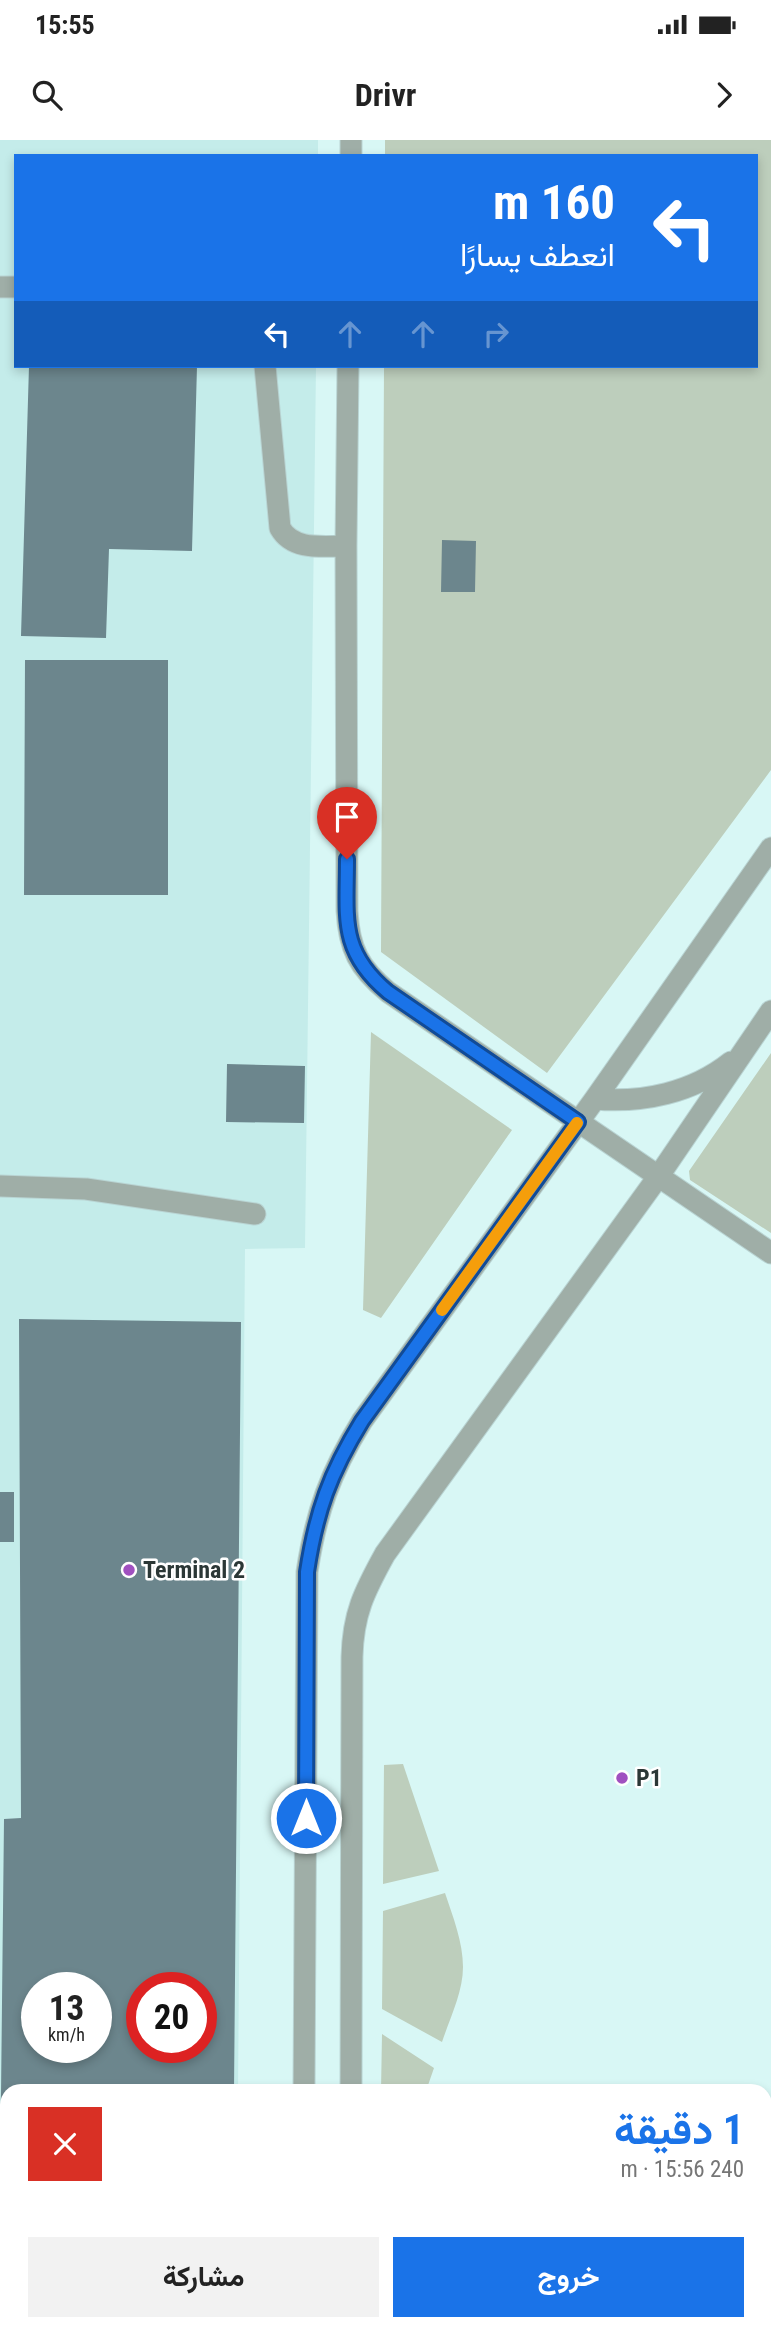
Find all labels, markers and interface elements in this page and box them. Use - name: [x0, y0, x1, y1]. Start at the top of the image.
- text: 15:55: [35, 10, 95, 40]
- icon: search: [28, 76, 66, 114]
- text: Drivr: [355, 76, 416, 114]
- icon: forward: [705, 76, 743, 114]
- text: 160 m: [493, 174, 615, 231]
- icon: left: [639, 182, 730, 273]
- text: انعطف يسارًا: [460, 236, 615, 274]
- icon: left: [258, 315, 296, 353]
- icon: ahead: [331, 315, 369, 353]
- icon: ahead: [404, 315, 442, 353]
- icon: right: [477, 315, 515, 353]
- pin: [317, 787, 377, 859]
- icon: arrive: [328, 798, 366, 836]
- place label: Terminal 2: [143, 1556, 245, 1584]
- marker: Terminal 2: [121, 1562, 137, 1578]
- place label: P1: [636, 1764, 662, 1792]
- marker: P1: [614, 1770, 630, 1786]
- position arrow: [269, 1781, 343, 1855]
- speed limit sign: 20: [126, 1972, 217, 2063]
- text: 13: [49, 1988, 84, 2029]
- text: km/h: [48, 2024, 85, 2045]
- text: 1 دقيقة: [614, 2105, 744, 2154]
- button: close: [28, 2107, 102, 2181]
- text: 240 m · 15:56: [620, 2156, 744, 2183]
- button: مشاركة: [28, 2237, 379, 2317]
- button: خروج: [393, 2237, 744, 2317]

